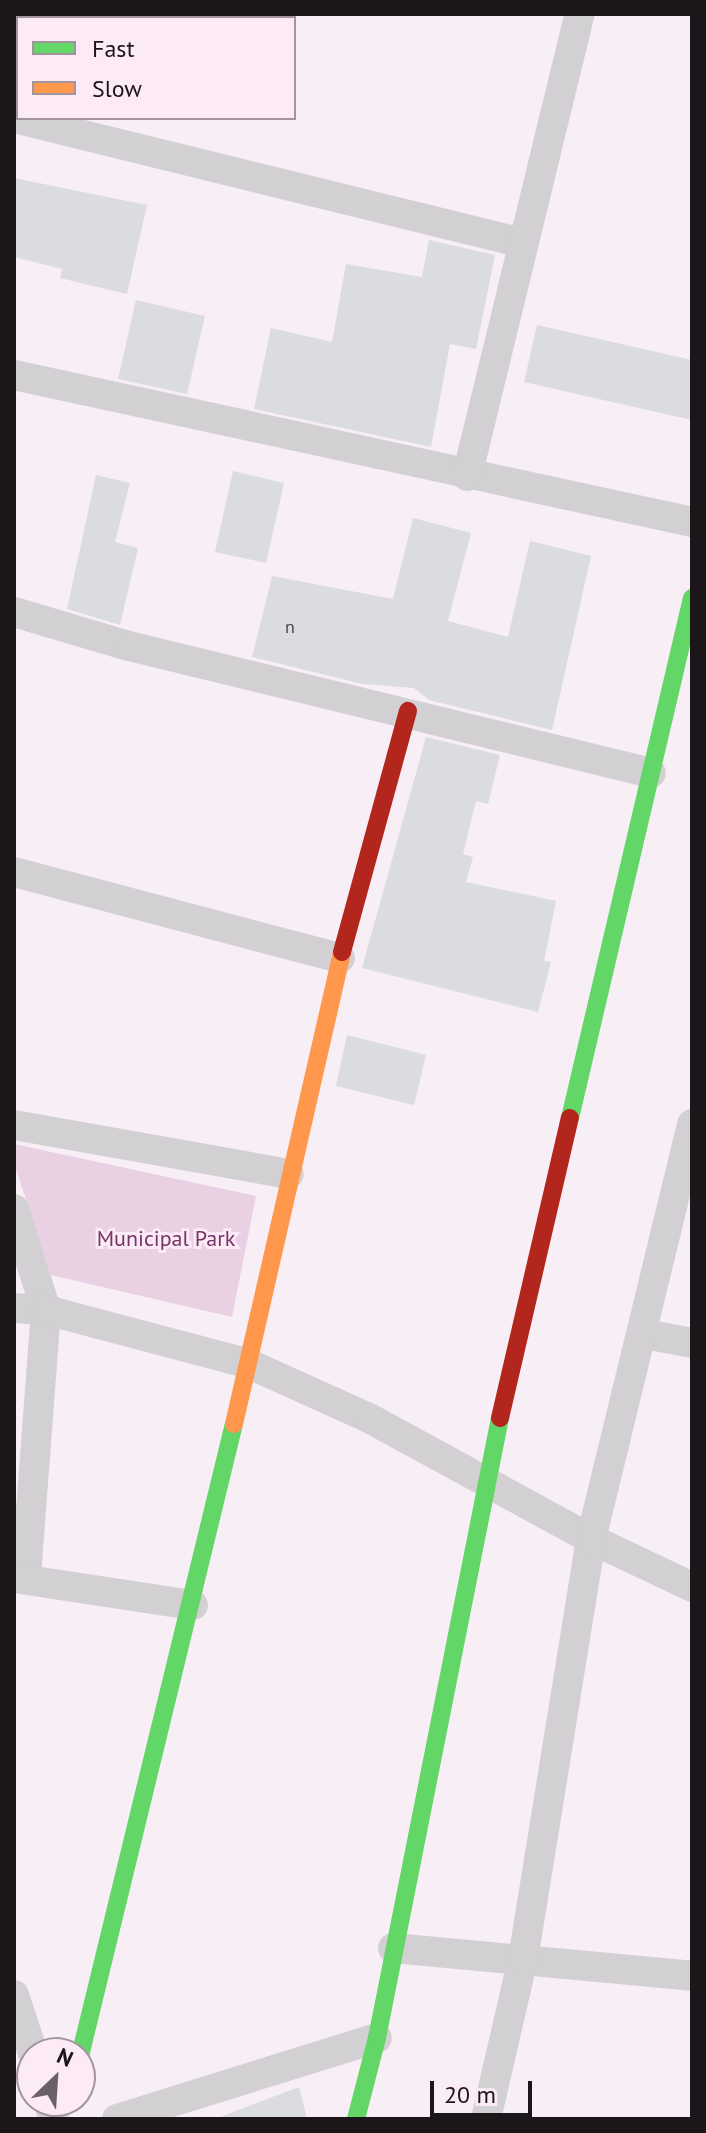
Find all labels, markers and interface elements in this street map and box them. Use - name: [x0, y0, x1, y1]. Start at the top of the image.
- legend: [16, 16, 296, 120]
- text: Fast: [92, 33, 135, 64]
- text: Slow: [92, 73, 142, 104]
- house number: n: [285, 616, 295, 638]
- park label: Municipal Park: [97, 1226, 235, 1252]
- north arrow: [16, 2037, 96, 2117]
- text: N: [53, 2041, 78, 2073]
- scale bar: [434, 2065, 536, 2115]
- text: 20 m: [444, 2079, 496, 2110]

